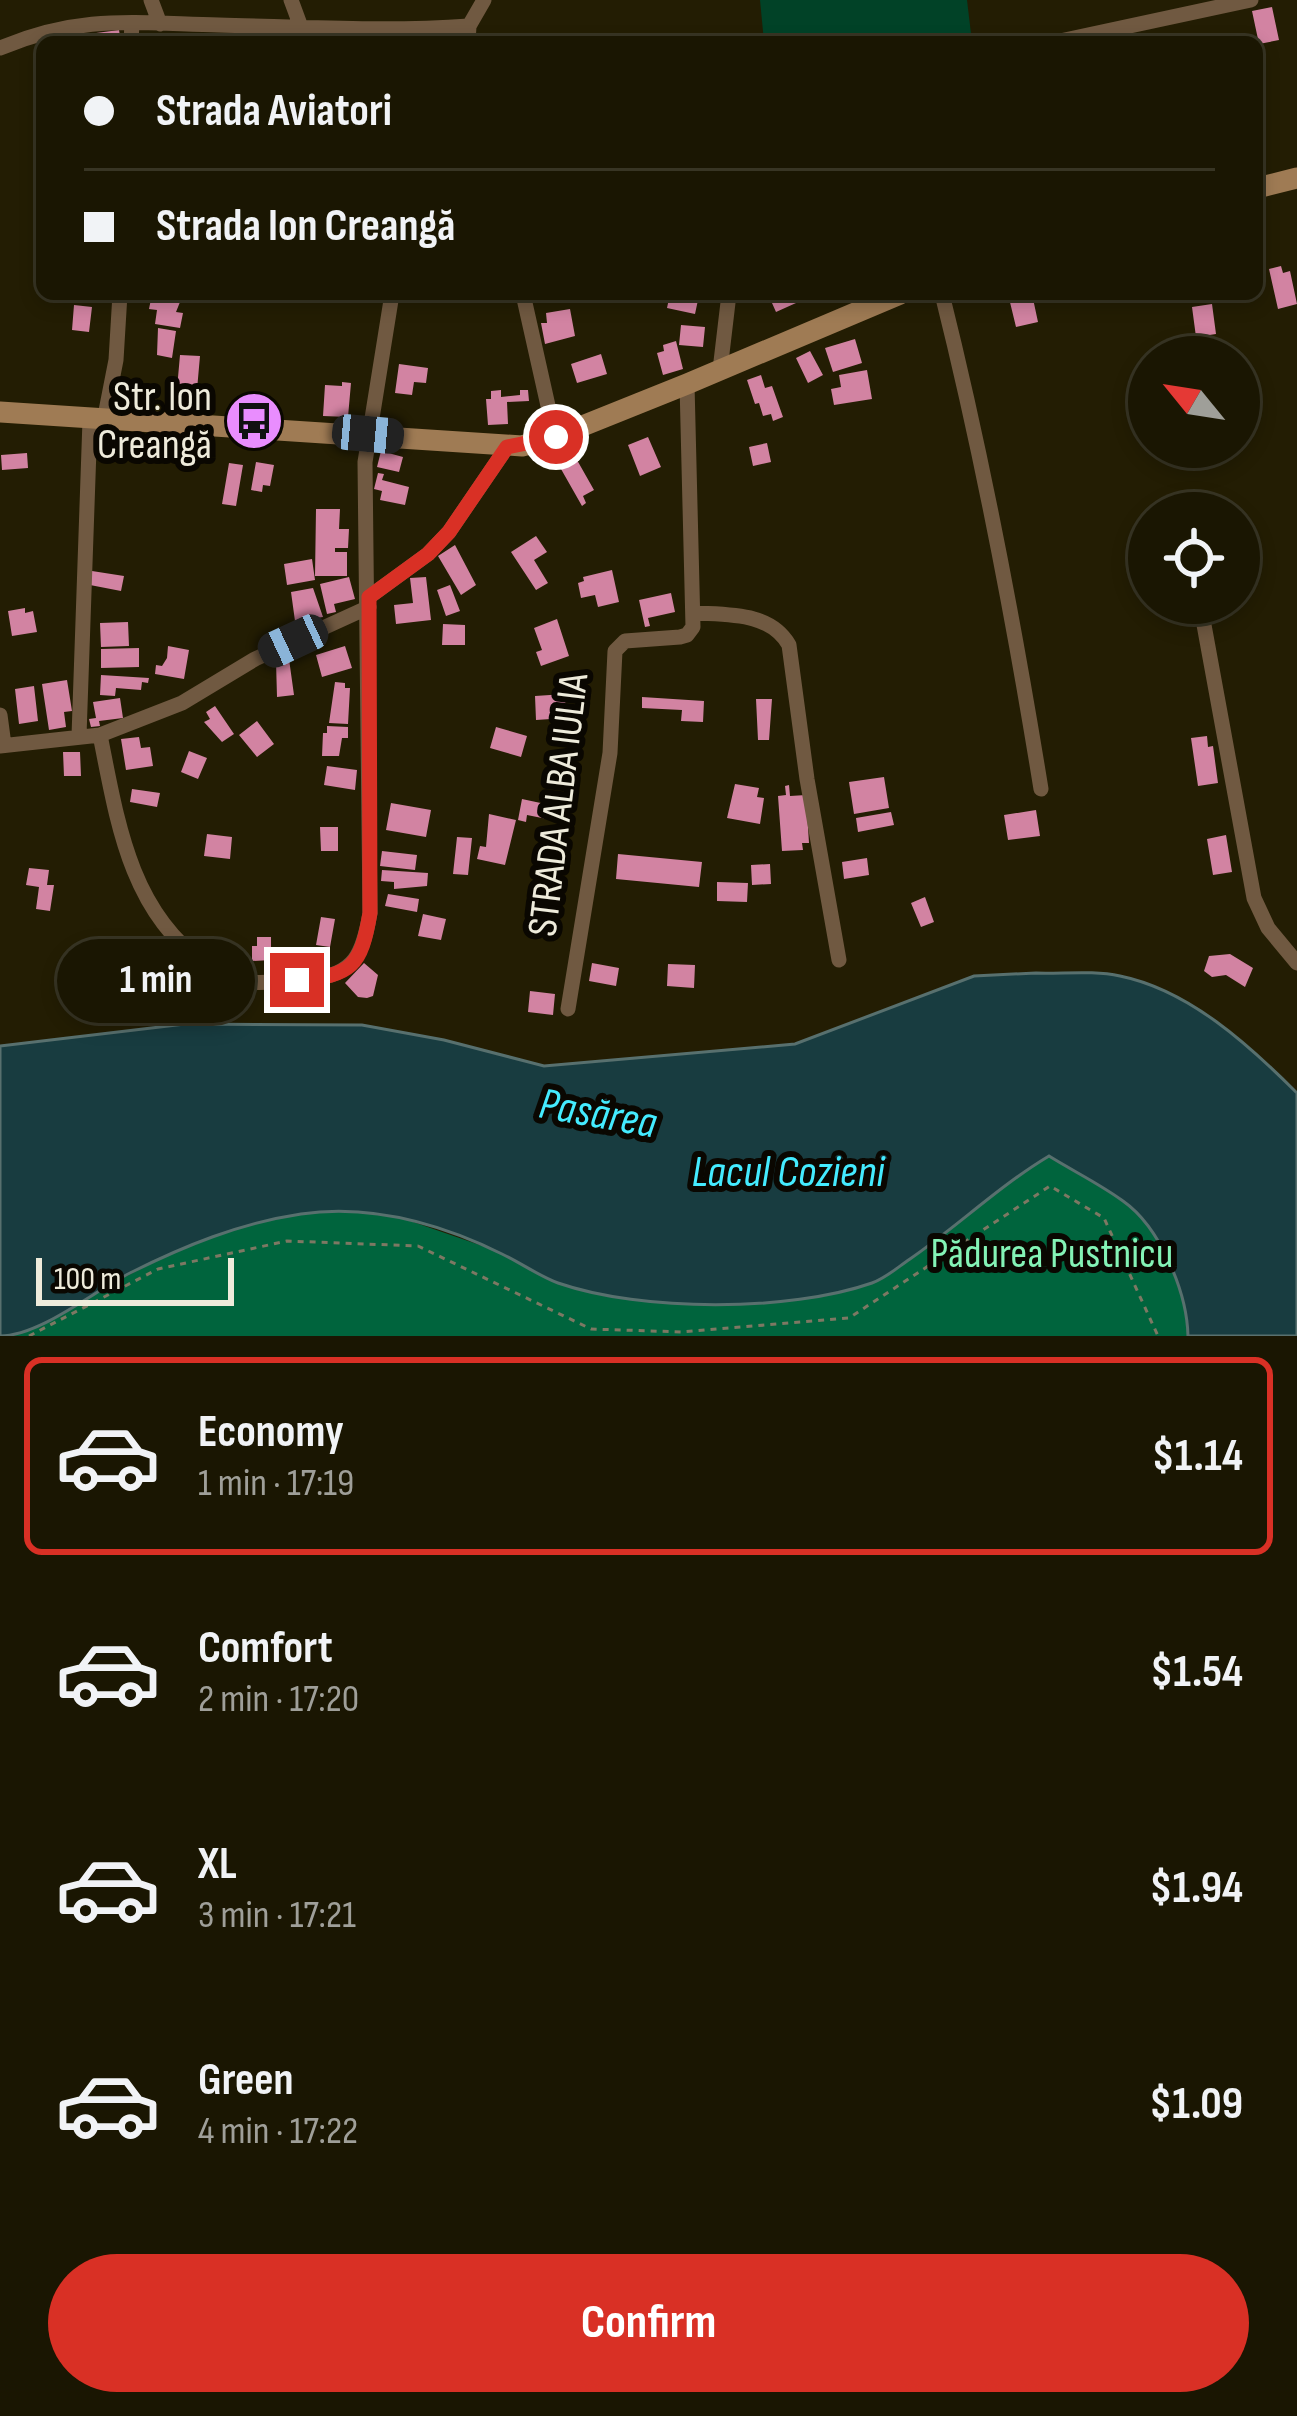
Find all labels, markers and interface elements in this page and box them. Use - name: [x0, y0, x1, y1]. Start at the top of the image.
- text: Strada Aviatori: [156, 84, 392, 139]
- text: Strada Ion Creangă: [156, 199, 455, 254]
- north arrow: [1128, 336, 1260, 468]
- map controls: [1128, 336, 1260, 624]
- place label: Str. Ion Creangă: [97, 372, 212, 471]
- bus stop icon: Str. Ion Creangă: [223, 390, 285, 452]
- route start: [529, 410, 583, 464]
- car: [331, 413, 405, 455]
- button: locate: [1128, 492, 1260, 624]
- car: [253, 609, 333, 673]
- street label: STRADA ALBA IULIA: [518, 670, 601, 939]
- callout: 1 min: [57, 938, 255, 1022]
- route end: [270, 953, 324, 1007]
- text: 1 min: [120, 957, 192, 1004]
- water label: Pasărea: [535, 1077, 661, 1151]
- water label: Lacul Cozieni: [692, 1145, 886, 1200]
- park label: Pădurea Pustnicu: [931, 1229, 1173, 1280]
- scale bar: [36, 1252, 234, 1305]
- text: 100 m: [54, 1259, 121, 1299]
- icon: car: [54, 1402, 162, 1510]
- text: Economy: [198, 1405, 344, 1460]
- text: $1.14: [1152, 1429, 1243, 1484]
- text: 1 min · 17:19: [198, 1460, 354, 1507]
- icon: car: [54, 1618, 162, 1726]
- text: Comfort: [198, 1621, 333, 1676]
- text: $1.54: [1150, 1645, 1243, 1700]
- text: 2 min · 17:20: [198, 1676, 359, 1723]
- icon: car: [54, 1834, 162, 1942]
- text: XL: [198, 1837, 237, 1892]
- text: $1.94: [1149, 1861, 1243, 1916]
- text: 3 min · 17:21: [198, 1892, 356, 1939]
- icon: car: [54, 2050, 162, 2158]
- text: Green: [198, 2053, 294, 2108]
- text: $1.09: [1149, 2077, 1243, 2132]
- text: 4 min · 17:22: [198, 2108, 358, 2155]
- button: Confirm: [48, 2254, 1249, 2392]

